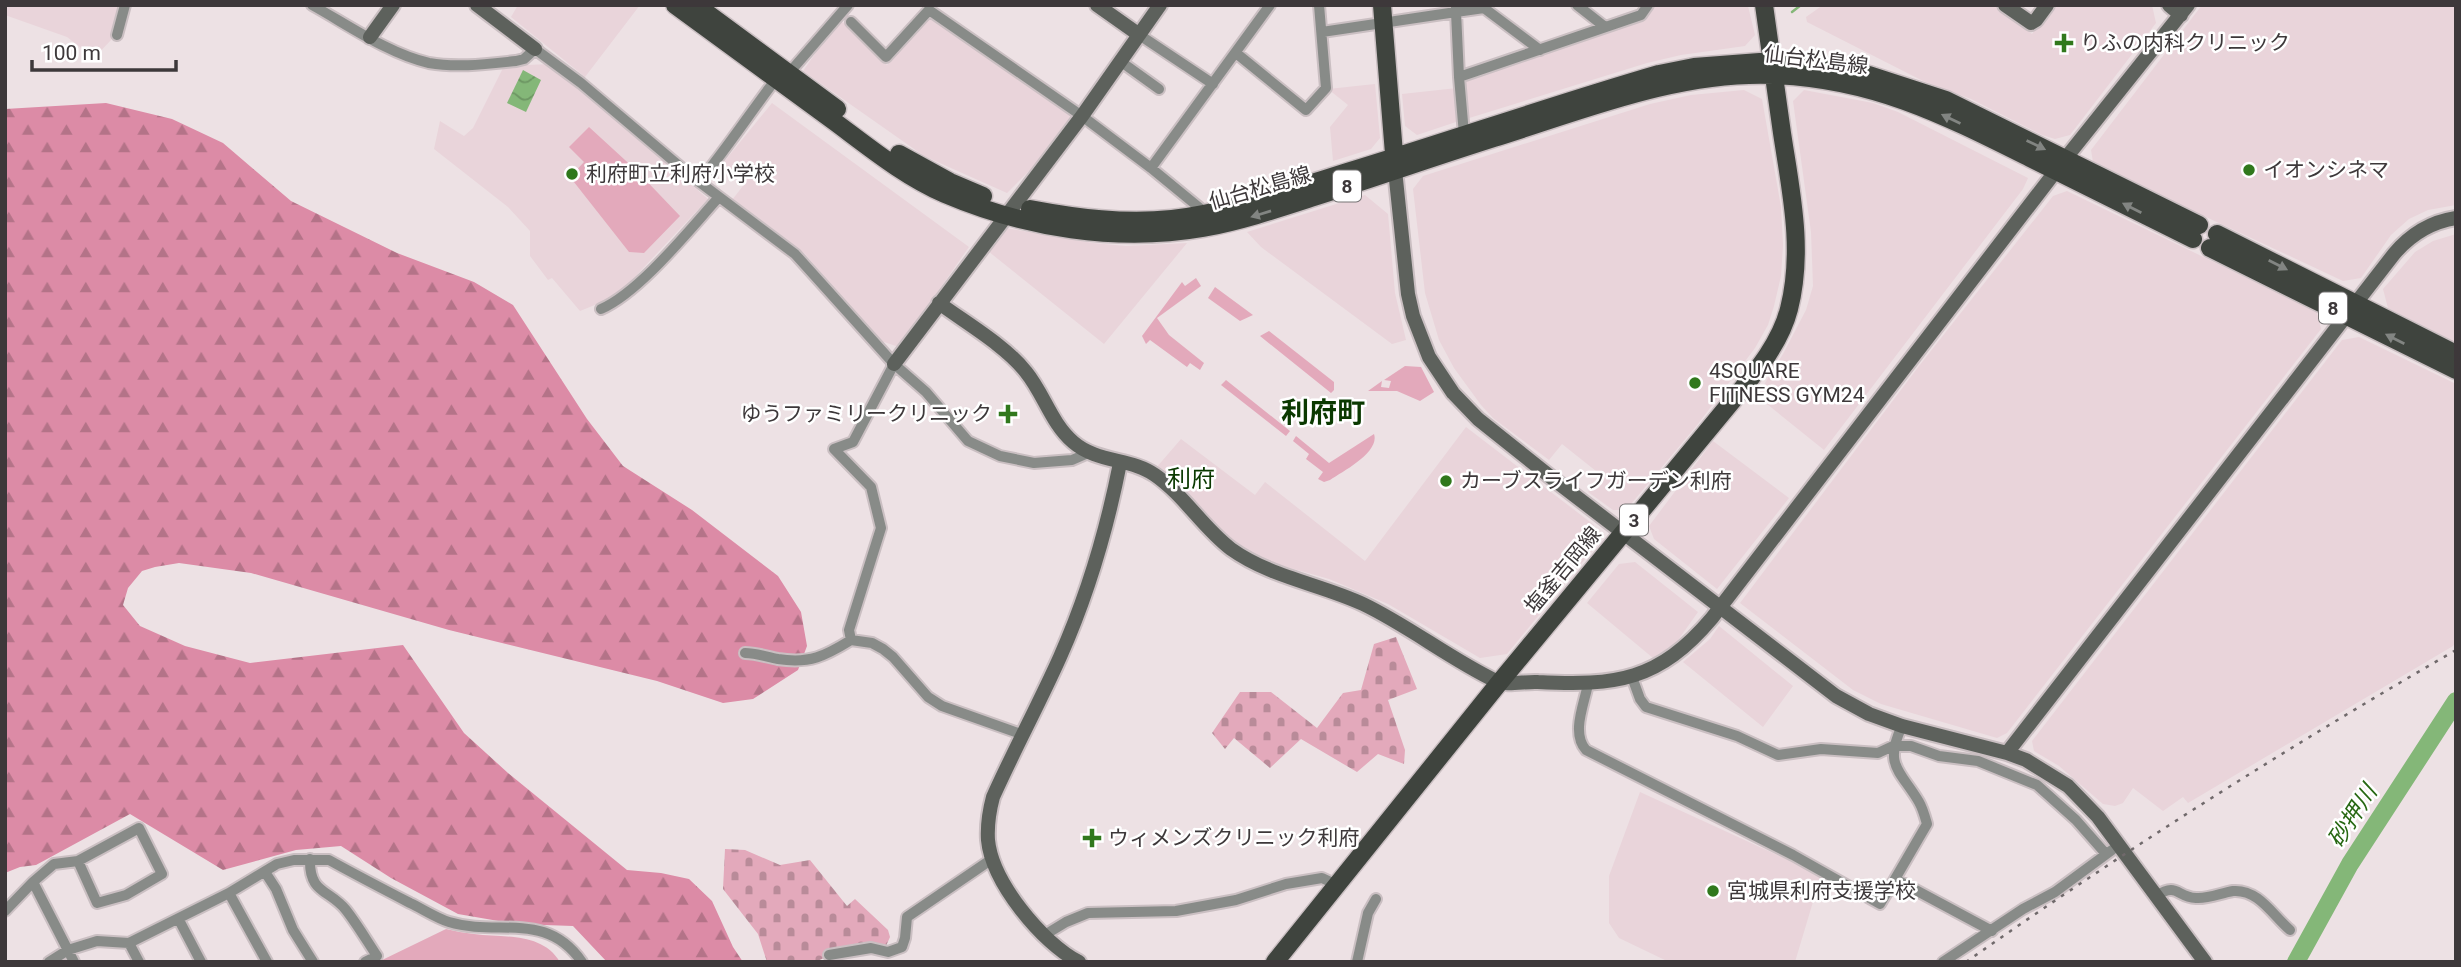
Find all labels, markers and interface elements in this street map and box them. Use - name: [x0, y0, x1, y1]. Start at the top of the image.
- scale bar: [32, 28, 175, 72]
- place label: りふの内科クリニック: [2080, 31, 2290, 55]
- marker: りふの内科クリニック: [2054, 33, 2074, 53]
- text: 100 m: [42, 41, 101, 65]
- street label: 仙台松島線: [1762, 42, 1870, 78]
- one-way arrow: [1941, 113, 1961, 125]
- one-way arrow: [2026, 139, 2046, 150]
- place label: イオンシネマ: [2263, 158, 2389, 182]
- place label: 利府町立利府小学校: [586, 162, 775, 186]
- street label: 仙台松島線: [1206, 162, 1314, 214]
- marker: イオンシネマ: [2241, 162, 2257, 178]
- marker: 利府町立利府小学校: [564, 166, 580, 182]
- road number: 8: [1333, 170, 1361, 202]
- one-way arrow: [2122, 203, 2142, 214]
- one-way arrow: [1250, 209, 1271, 219]
- one-way arrow: [2268, 259, 2288, 270]
- road number: 8: [2319, 292, 2347, 324]
- one-way arrow: [2385, 334, 2405, 345]
- place label: 4SQUARE FITNESS GYM24: [1709, 359, 1865, 407]
- marker: 4SQUARE FITNESS GYM24: [1687, 375, 1703, 391]
- district label: 利府町: [1281, 396, 1365, 429]
- place label: ゆうファミリークリニック: [740, 402, 992, 426]
- marker: ゆうファミリークリニック: [998, 404, 1018, 424]
- district label: 利府: [1167, 465, 1215, 493]
- place label: カーブスライフガーデン利府: [1460, 469, 1732, 493]
- marker: カーブスライフガーデン利府: [1438, 473, 1454, 489]
- road number: 3: [1620, 505, 1648, 536]
- street label: 塩釜吉岡線: [1520, 522, 1606, 618]
- water label: 砂押川: [2322, 777, 2384, 853]
- place label: ウィメンズクリニック利府: [1108, 826, 1360, 850]
- marker: ウィメンズクリニック利府: [1082, 828, 1102, 848]
- place label: 宮城県利府支援学校: [1727, 879, 1916, 903]
- marker: 宮城県利府支援学校: [1705, 883, 1721, 899]

